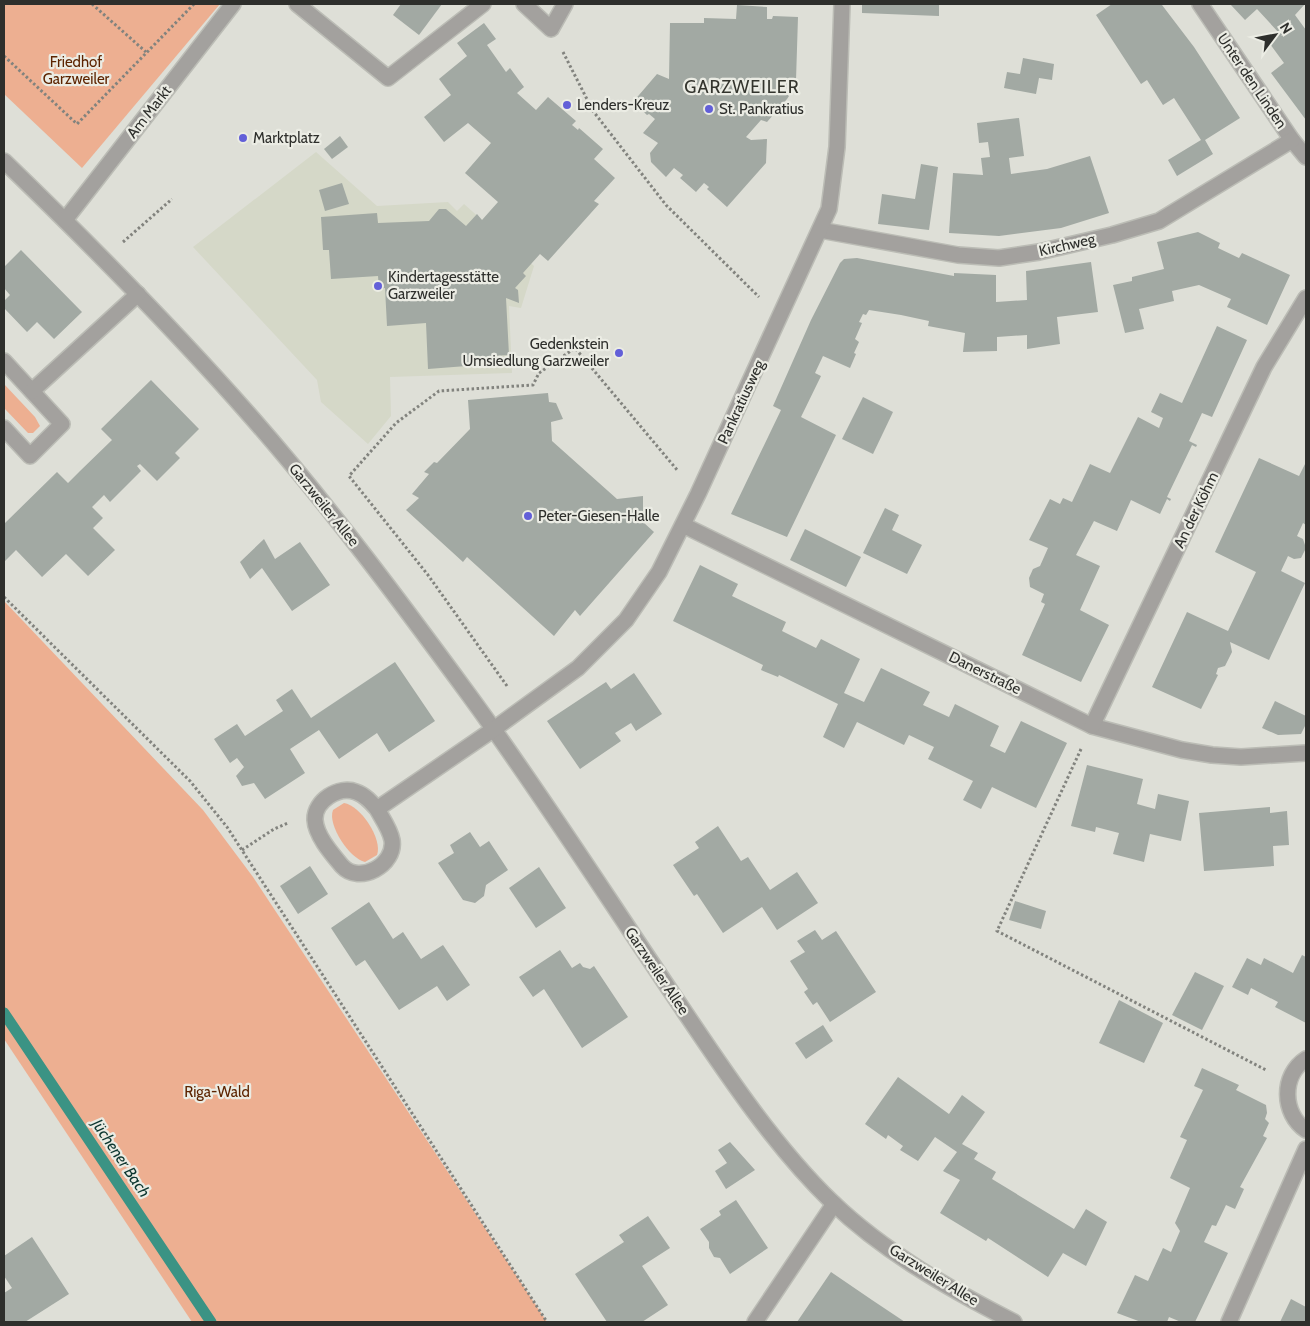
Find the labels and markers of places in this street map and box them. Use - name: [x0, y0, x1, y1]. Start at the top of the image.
- place label: Lenders-Kreuz: [577, 96, 669, 114]
- marker: Lenders-Kreuz: [561, 99, 573, 111]
- place label: St. Pankratius: [719, 100, 804, 118]
- marker: St. Pankratius: [703, 103, 715, 115]
- place label: Marktplatz: [253, 129, 320, 147]
- marker: Marktplatz: [237, 132, 249, 144]
- place label: Kindertagesstätte Garzweiler: [388, 268, 499, 303]
- marker: Kindertagesstätte Garzweiler: [372, 280, 384, 292]
- place label: Gedenkstein Umsiedlung Garzweiler: [463, 335, 609, 370]
- marker: Gedenkstein Umsiedlung Garzweiler: [613, 347, 625, 359]
- place label: Peter-Giesen-Halle: [538, 507, 660, 525]
- marker: Peter-Giesen-Halle: [522, 510, 534, 522]

